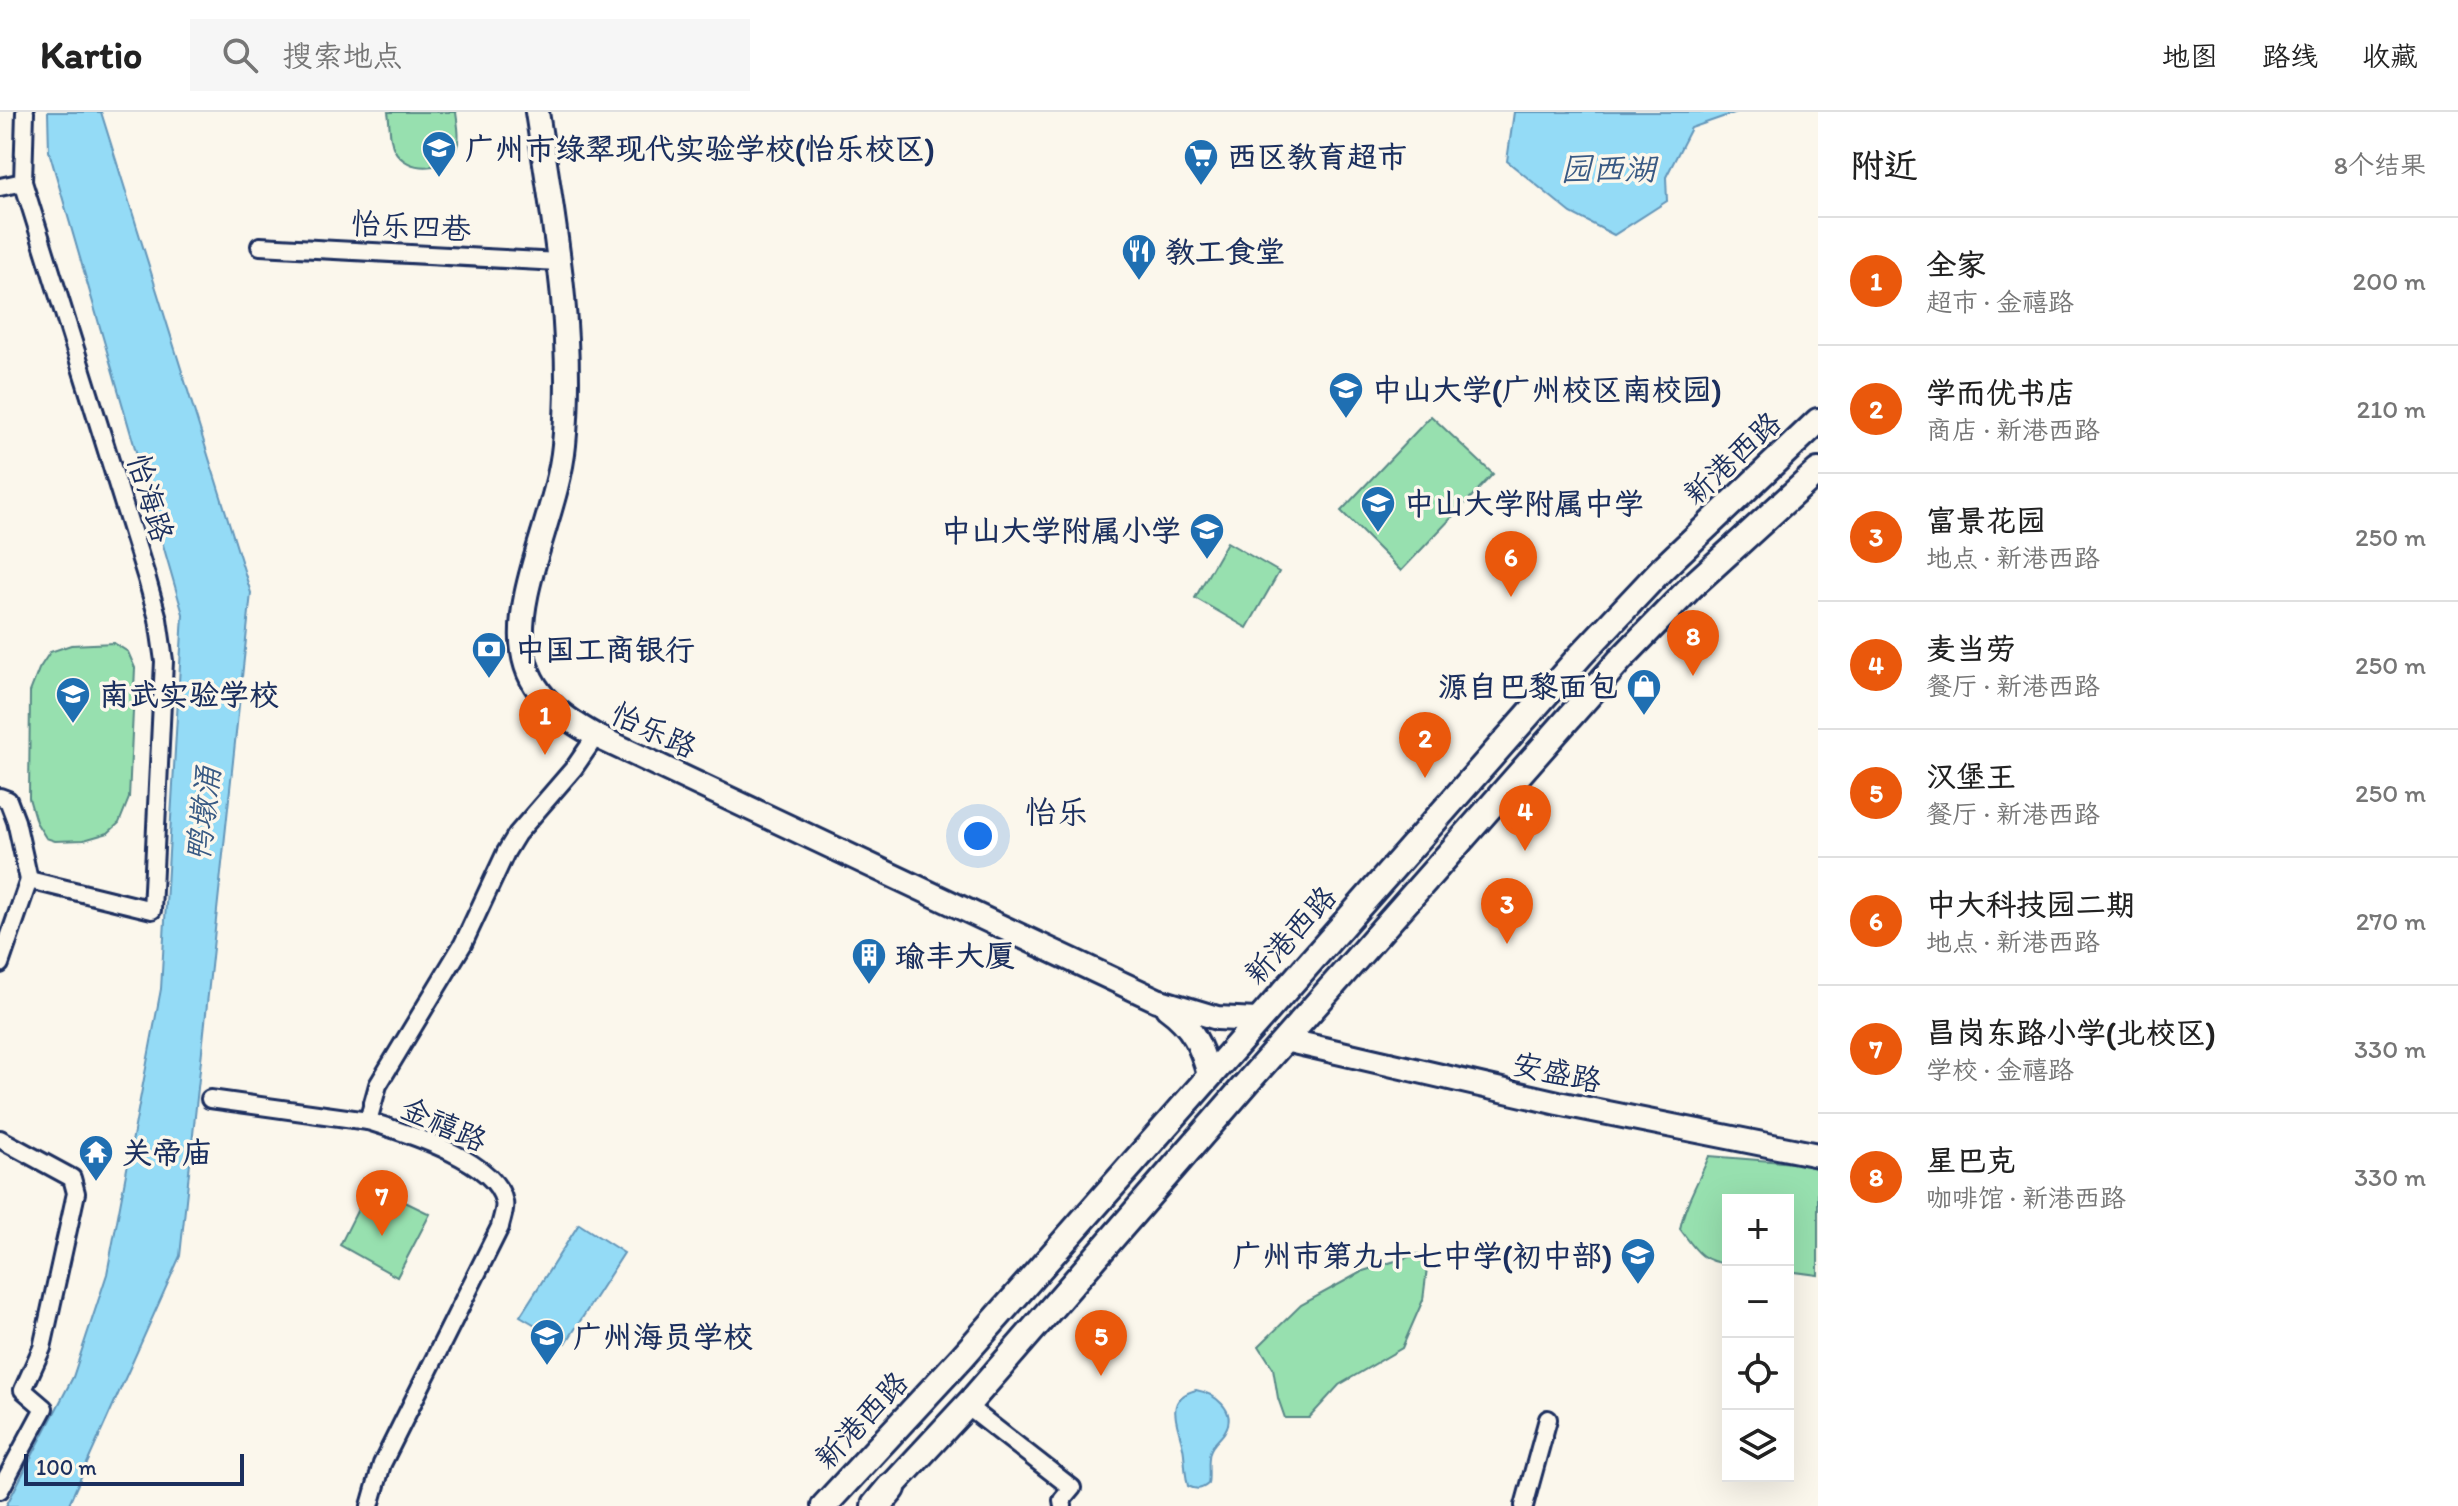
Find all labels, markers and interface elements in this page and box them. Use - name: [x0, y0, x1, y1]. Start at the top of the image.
- search box: [190, 19, 750, 91]
- text: Kartio: [40, 32, 142, 78]
- icon: search: [218, 33, 262, 77]
- text: 搜索地点: [282, 37, 402, 74]
- text: 地图: [2162, 39, 2218, 73]
- text: 路线: [2262, 39, 2318, 73]
- text: 收藏: [2362, 39, 2418, 73]
- school or university icon: 广州市绿翠现代实验学校(怡乐校区): [420, 129, 458, 179]
- place label: 广州市绿翠现代实验学校(怡乐校区): [465, 130, 935, 167]
- supermarket icon: 西区教育超市: [1182, 137, 1220, 187]
- place label: 西区教育超市: [1227, 138, 1407, 175]
- text: 附近: [1850, 145, 1918, 186]
- text: 8个结果: [2334, 149, 2426, 181]
- water label: 园西湖: [1560, 150, 1659, 188]
- street label: 怡乐四巷: [350, 204, 472, 248]
- restaurant icon: 教工食堂: [1120, 232, 1158, 282]
- place label: 教工食堂: [1165, 233, 1285, 270]
- text: 全家: [1926, 246, 1986, 283]
- text: 1: [1870, 265, 1882, 297]
- text: 200 m: [2353, 265, 2426, 297]
- text: 超市 · 金禧路: [1926, 286, 2074, 318]
- school or university icon: 中山大学(广州校区南校园): [1327, 370, 1365, 420]
- place label: 中山大学(广州校区南校园): [1372, 371, 1722, 408]
- text: 学而优书店: [1926, 374, 2076, 411]
- text: 2: [1869, 393, 1883, 425]
- text: 210 m: [2357, 393, 2426, 425]
- street label: 新港西路: [1676, 404, 1788, 512]
- text: 商店 · 新港西路: [1926, 414, 2100, 446]
- street label: 怡海路: [120, 450, 182, 546]
- school or university icon: 中山大学附属中学: [1359, 484, 1397, 534]
- place label: 中山大学附属中学: [1404, 485, 1644, 522]
- text: 富景花园: [1926, 502, 2046, 539]
- school or university icon: 中山大学附属小学: [1188, 511, 1226, 561]
- place label: 中山大学附属小学: [941, 512, 1181, 549]
- text: 3: [1869, 521, 1883, 553]
- text: 250 m: [2355, 521, 2426, 553]
- pin: 6: [1485, 531, 1537, 597]
- text: 地点 · 新港西路: [1926, 542, 2100, 574]
- pin: 8: [1667, 610, 1719, 676]
- bank icon: 中国工商银行: [470, 630, 508, 680]
- text: 麦当劳: [1926, 630, 2016, 667]
- place label: 中国工商银行: [515, 631, 695, 668]
- text: 4: [1868, 649, 1884, 681]
- text: 250 m: [2355, 649, 2426, 681]
- shop icon: 源自巴黎面包: [1625, 667, 1663, 717]
- place label: 源自巴黎面包: [1438, 668, 1618, 705]
- text: 餐厅 · 新港西路: [1926, 670, 2100, 702]
- school or university icon: 南武实验学校: [54, 675, 92, 725]
- place label: 南武实验学校: [99, 676, 279, 713]
- pin: 1: [519, 689, 571, 755]
- street label: 怡乐路: [605, 694, 703, 766]
- pin: 2: [1399, 712, 1451, 778]
- text: 汉堡王: [1926, 758, 2016, 795]
- water label: 鸭墩涌: [178, 763, 228, 864]
- text: 5: [1869, 777, 1883, 809]
- text: 250 m: [2355, 777, 2426, 809]
- pin: 4: [1499, 785, 1551, 851]
- district label: 怡乐: [1025, 793, 1089, 831]
- text: 餐厅 · 新港西路: [1926, 798, 2100, 830]
- your location: [958, 816, 998, 856]
- street label: 新港西路: [1236, 878, 1344, 992]
- pin: 3: [1481, 878, 1533, 944]
- text: 中大科技园二期: [1926, 886, 2136, 923]
- text: 6: [1869, 905, 1883, 937]
- text: 270 m: [2356, 905, 2426, 937]
- text: 地点 · 新港西路: [1926, 926, 2100, 958]
- building icon: 瑜丰大厦: [850, 936, 888, 986]
- place label: 瑜丰大厦: [895, 937, 1015, 974]
- text: 昌岗东路小学(北校区): [1926, 1014, 2216, 1051]
- text: 7: [1870, 1033, 1882, 1065]
- text: 330 m: [2354, 1033, 2426, 1065]
- street label: 安盛路: [1509, 1045, 1605, 1099]
- text: 学校 · 金禧路: [1926, 1054, 2074, 1086]
- street label: 金禧路: [395, 1089, 493, 1159]
- temple icon: 关帝庙: [77, 1133, 115, 1183]
- place label: 关帝庙: [122, 1134, 212, 1171]
- text: 星巴克: [1926, 1142, 2016, 1179]
- text: 8: [1869, 1161, 1883, 1193]
- text: 330 m: [2354, 1161, 2426, 1193]
- pin: 7: [356, 1170, 408, 1236]
- text: 咖啡馆 · 新港西路: [1926, 1182, 2126, 1214]
- map controls: [1722, 1194, 1794, 1482]
- button: +: [1722, 1194, 1794, 1266]
- school or university icon: 广州市第九十七中学(初中部): [1619, 1236, 1657, 1286]
- place label: 广州市第九十七中学(初中部): [1232, 1237, 1612, 1274]
- button: −: [1722, 1266, 1794, 1338]
- pin: 5: [1075, 1310, 1127, 1376]
- school or university icon: 广州海员学校: [528, 1317, 566, 1367]
- place label: 广州海员学校: [573, 1318, 753, 1355]
- button: locate: [1722, 1338, 1794, 1410]
- street label: 新港西路: [807, 1364, 915, 1476]
- button: layers: [1722, 1410, 1794, 1482]
- scale bar: [24, 1450, 244, 1486]
- text: 100 m: [36, 1454, 97, 1481]

